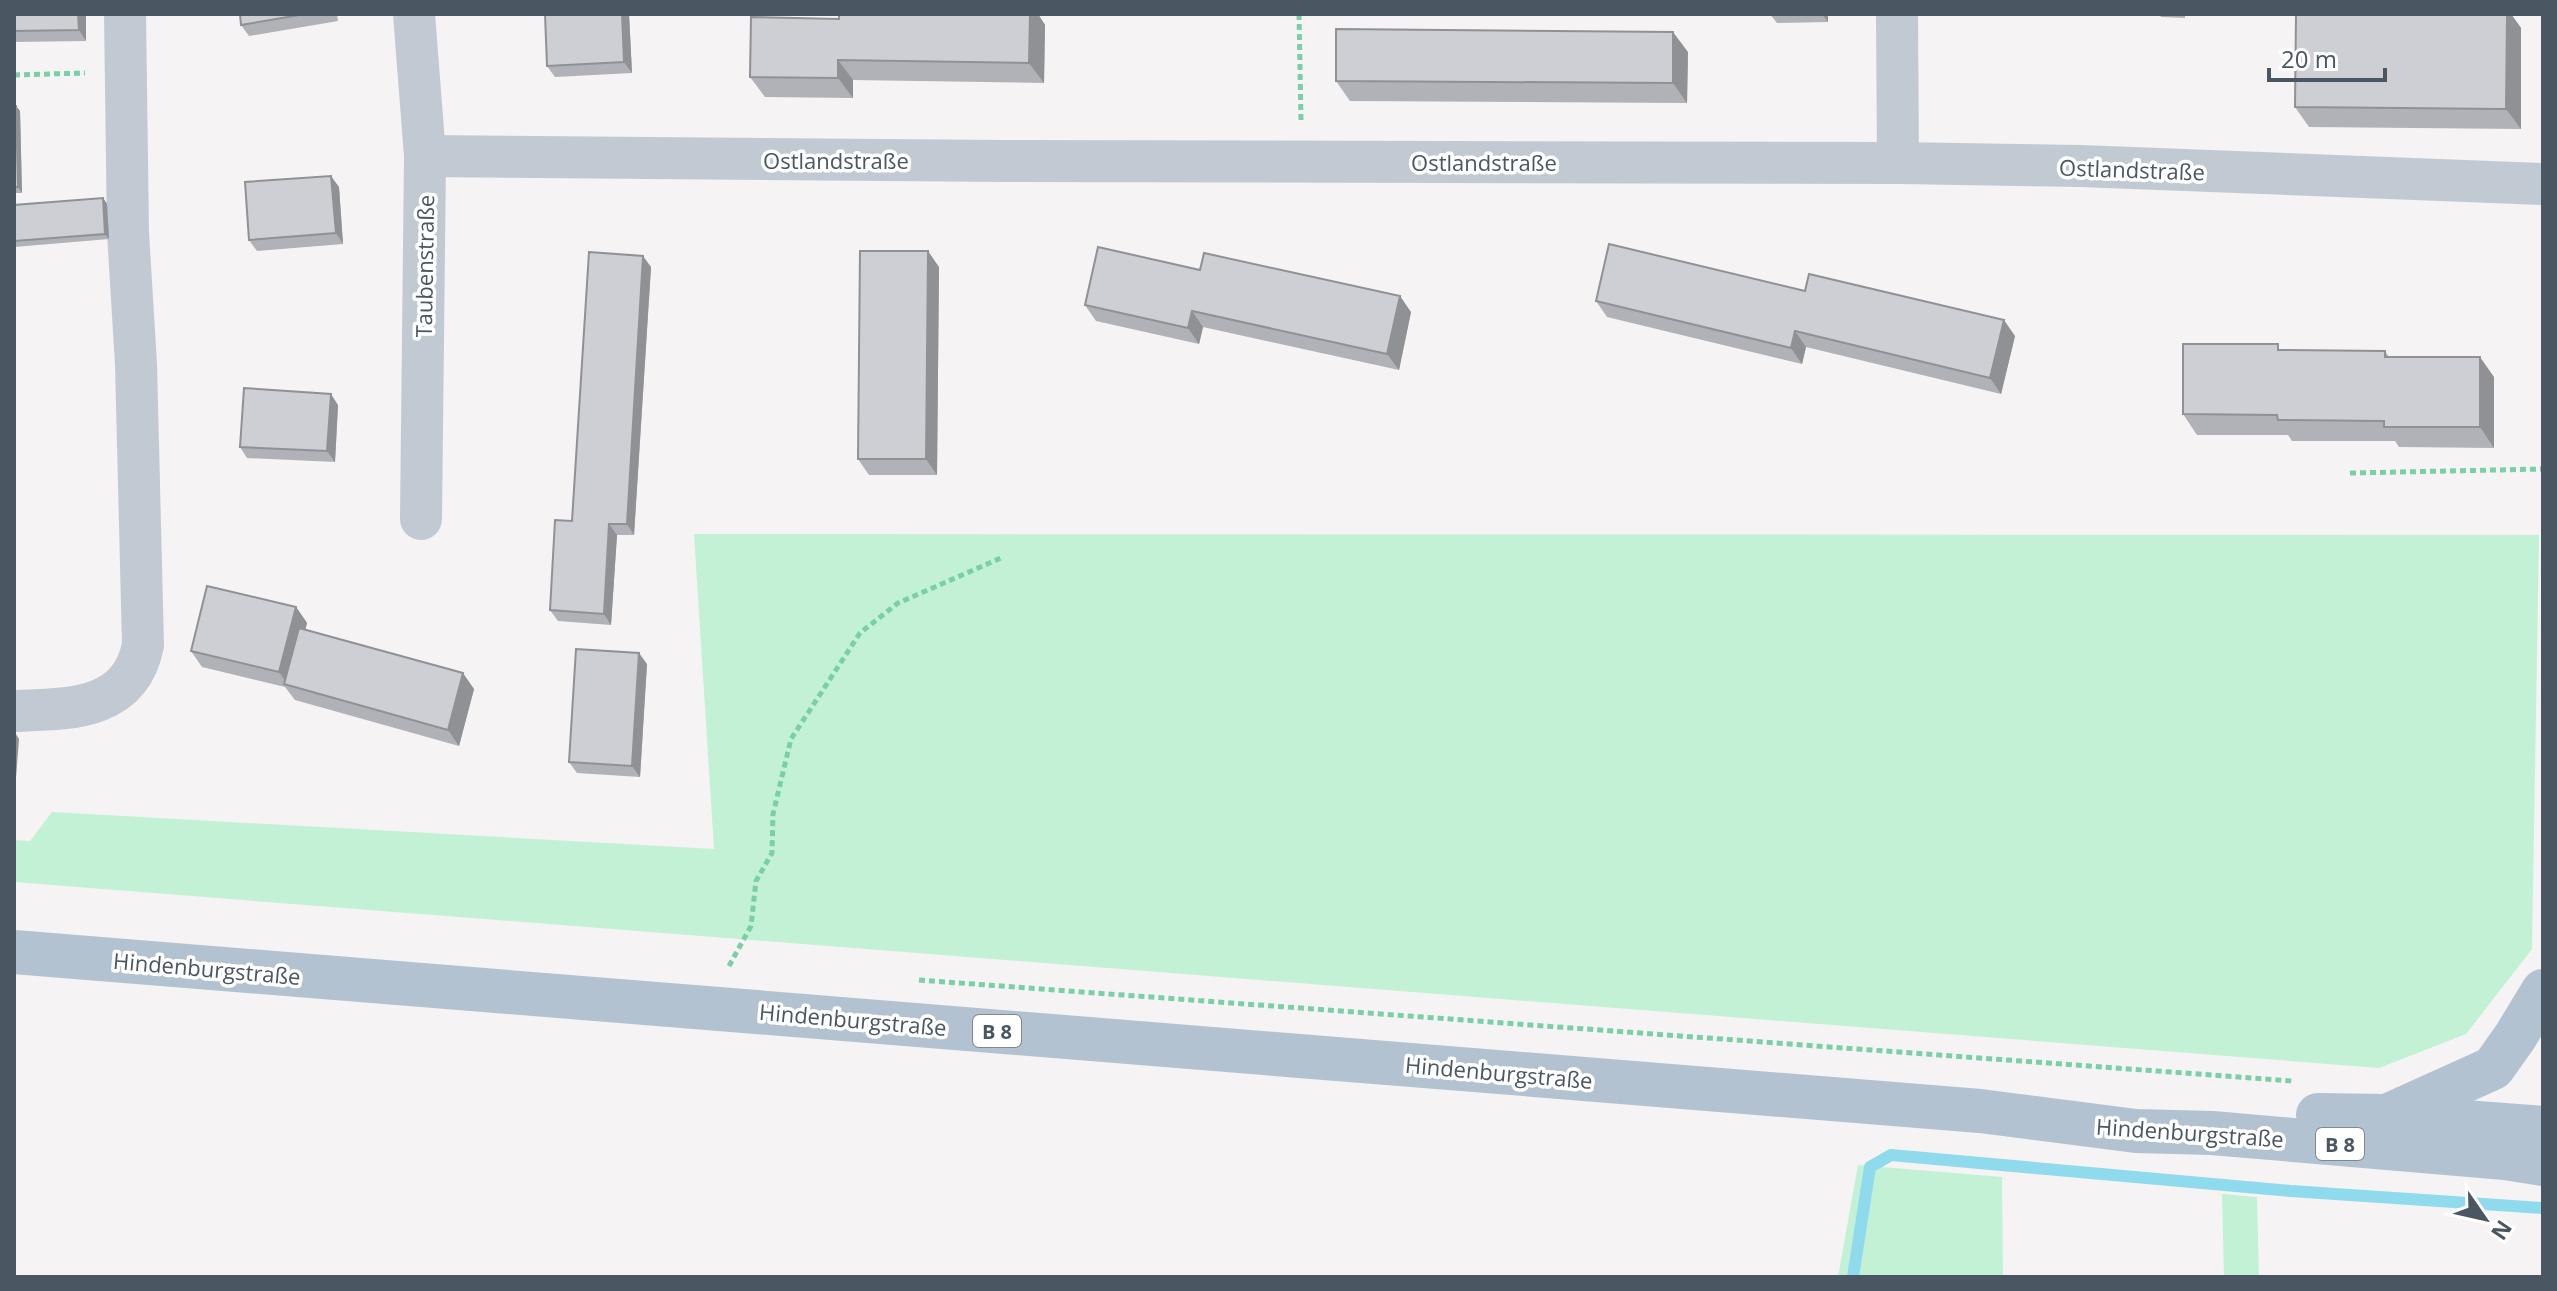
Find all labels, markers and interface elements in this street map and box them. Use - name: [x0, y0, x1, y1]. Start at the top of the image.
- scale bar: [2269, 32, 2385, 82]
- text: 20 m: [2281, 42, 2337, 75]
- street label: Ostlandstraße: [763, 145, 909, 175]
- street label: Ostlandstraße: [1411, 147, 1557, 177]
- street label: Ostlandstraße: [2059, 151, 2205, 187]
- street label: Taubenstraße: [408, 194, 440, 338]
- street label: Hindenburgstraße: [112, 945, 302, 991]
- street label: Hindenburgstraße: [758, 996, 948, 1042]
- road number: B 8: [973, 1015, 1021, 1047]
- street label: Hindenburgstraße: [1404, 1049, 1594, 1095]
- street label: Hindenburgstraße: [2095, 1110, 2285, 1154]
- road number: B 8: [2316, 1128, 2364, 1160]
- north arrow: [2445, 1179, 2525, 1259]
- text: N: [2485, 1215, 2520, 1247]

